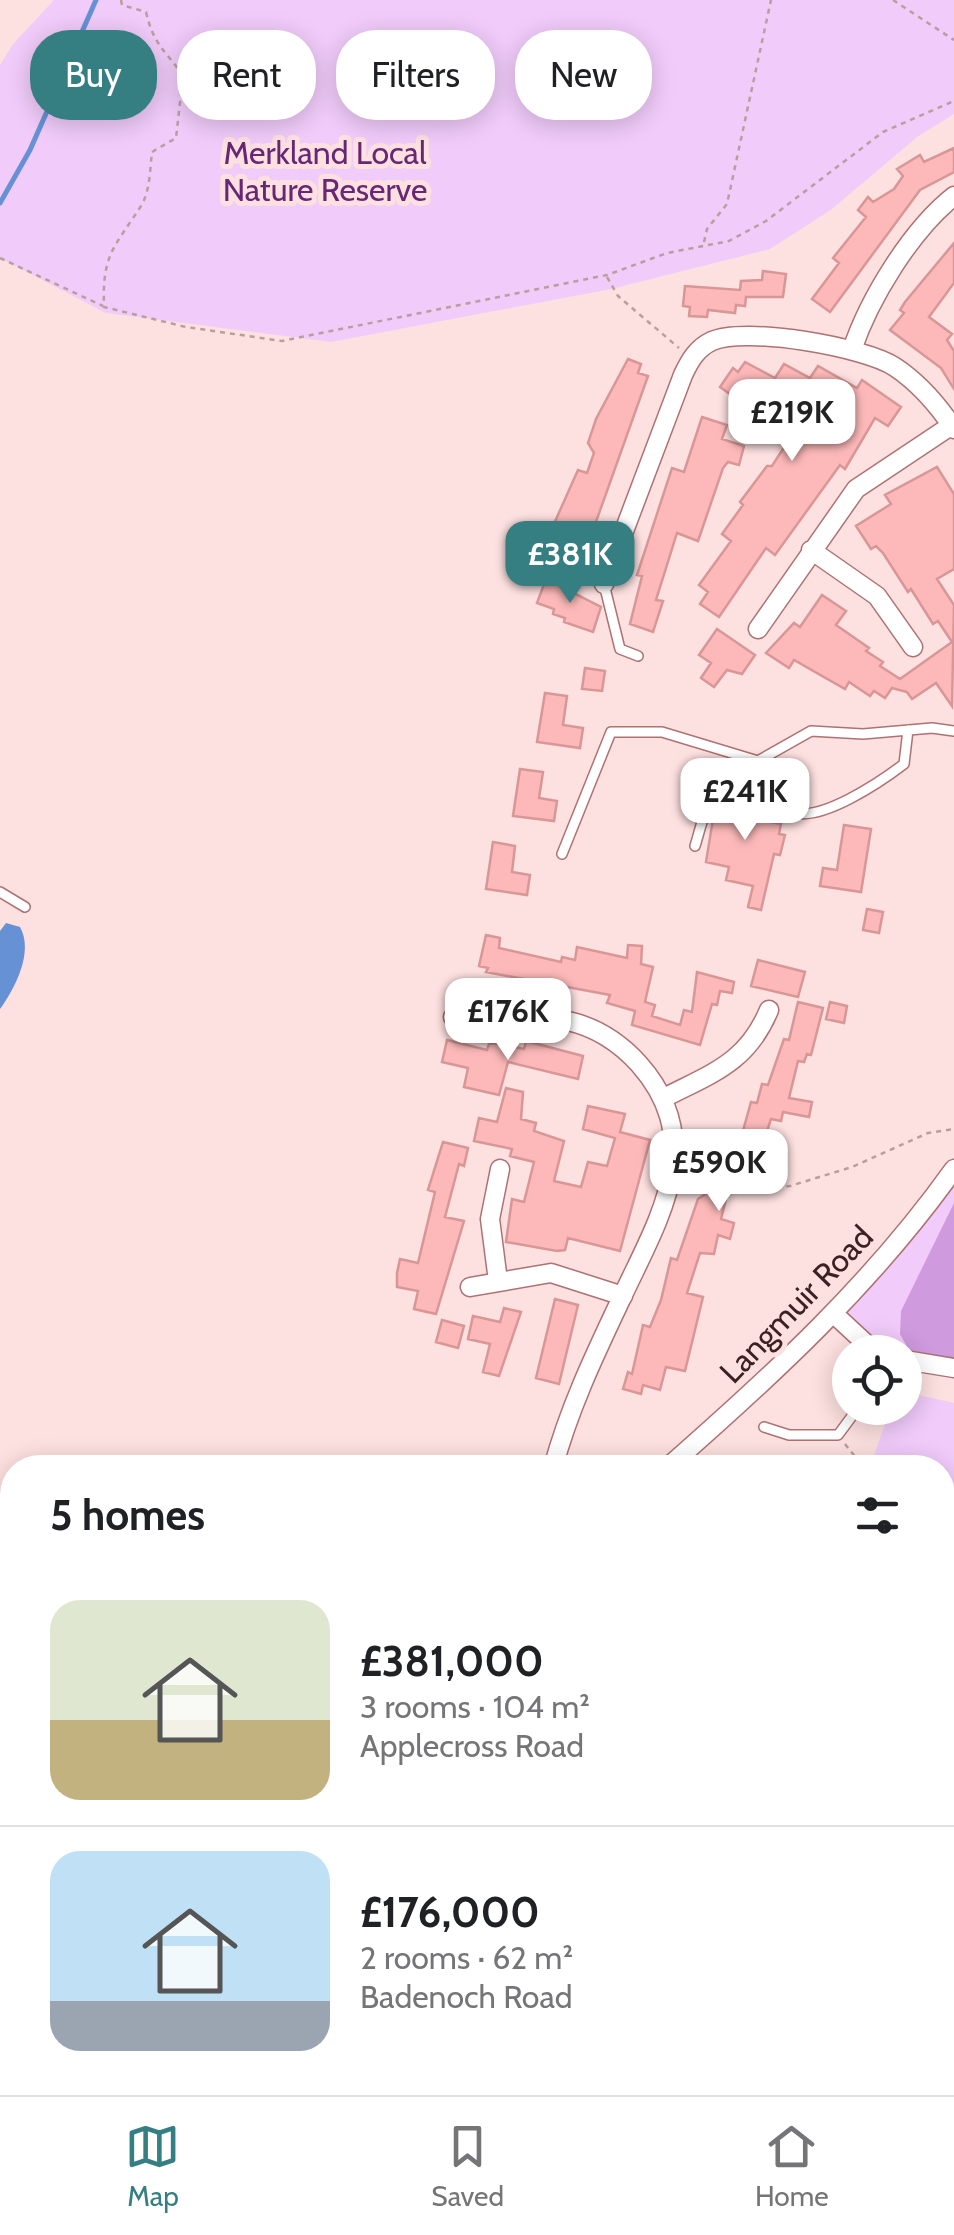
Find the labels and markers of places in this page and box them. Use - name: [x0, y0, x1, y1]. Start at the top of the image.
- pin: £219K: [722, 379, 862, 464]
- pin: £381K: [500, 521, 640, 606]
- pin: £241K: [675, 758, 815, 843]
- pin: £176K: [438, 978, 578, 1063]
- pin: £590K: [649, 1129, 789, 1214]

